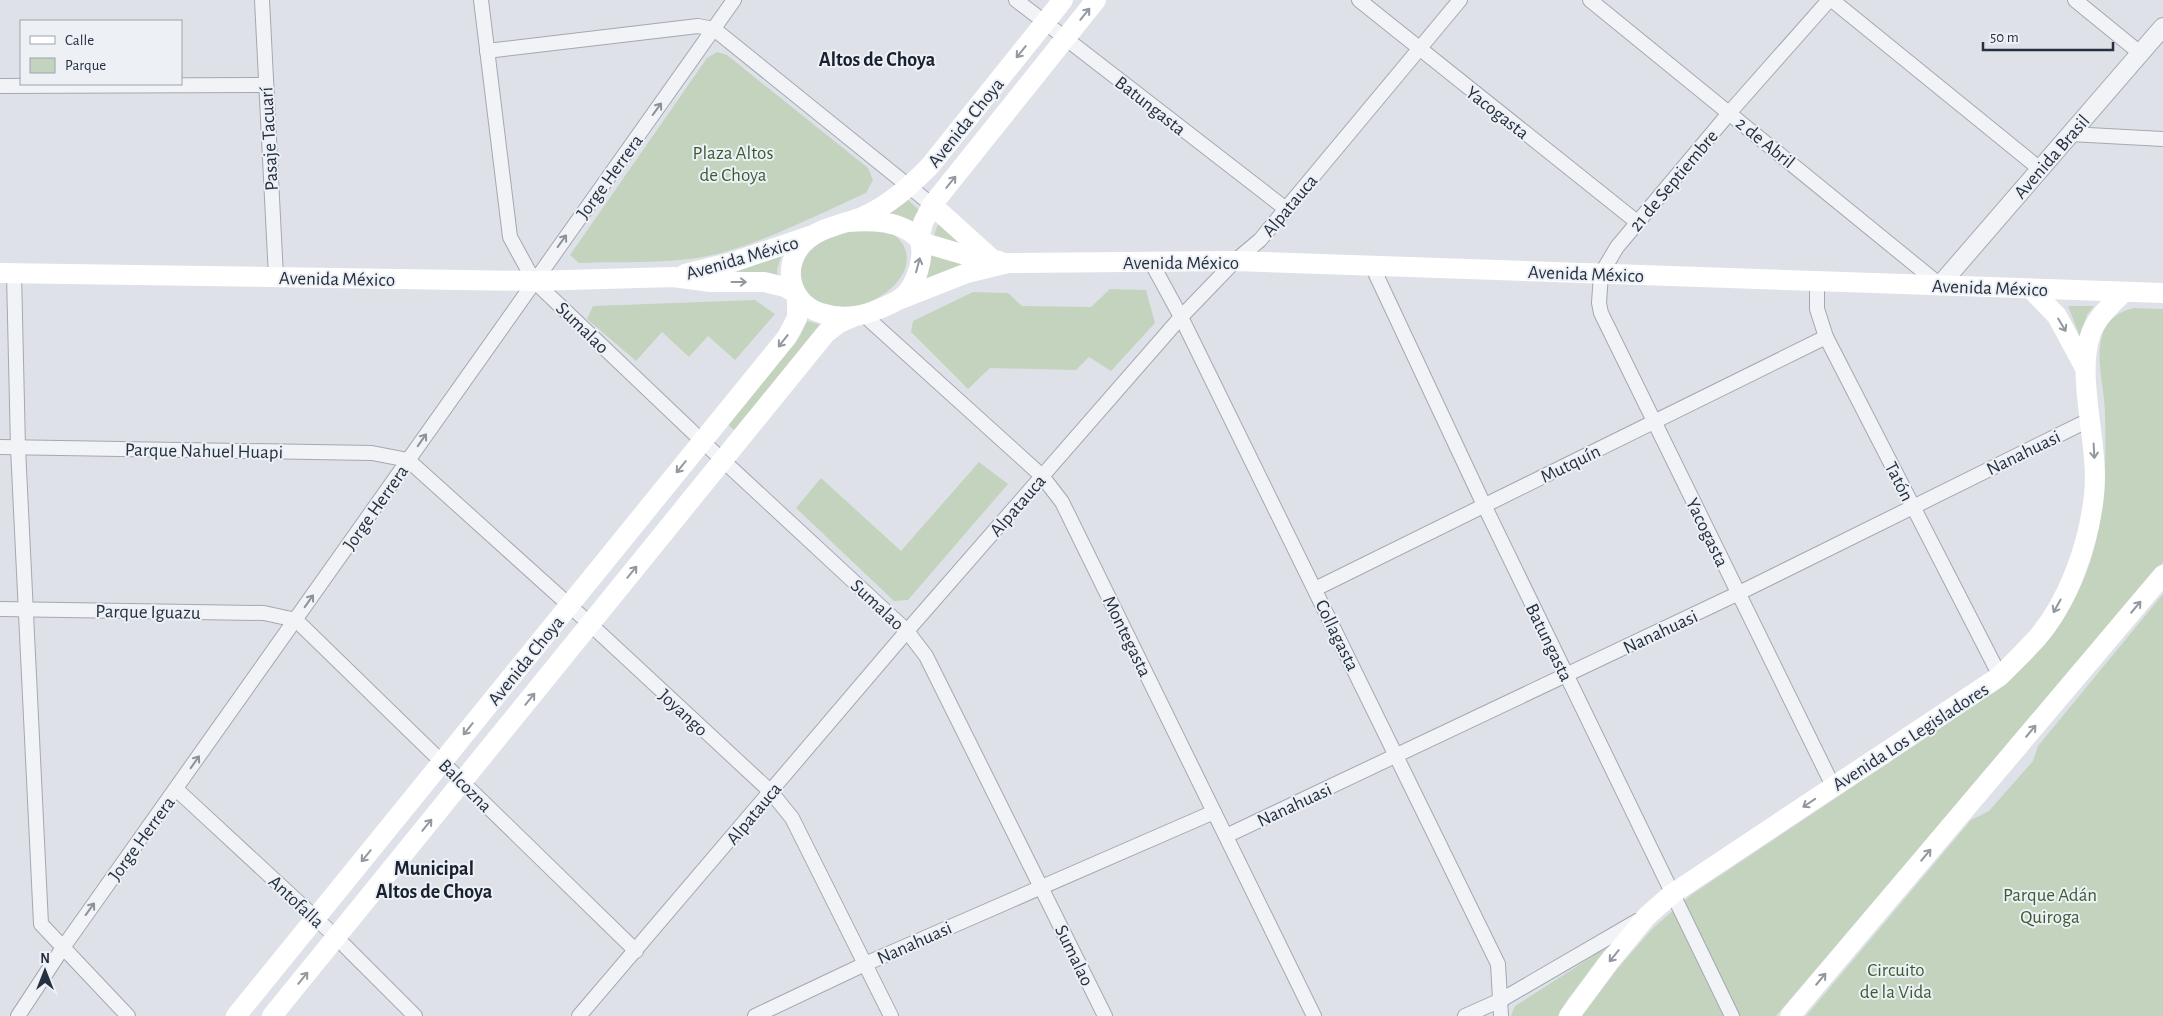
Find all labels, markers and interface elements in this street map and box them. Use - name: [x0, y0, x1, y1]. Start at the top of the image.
- one-way arrow: [1079, 8, 1090, 21]
- legend: [20, 20, 182, 85]
- scale bar: [1983, 20, 2113, 52]
- text: 50 m: [1990, 30, 2019, 45]
- text: Calle: [65, 33, 94, 48]
- one-way arrow: [1016, 45, 1027, 58]
- district label: Altos de Choya: [819, 50, 936, 70]
- text: Parque: [65, 58, 106, 73]
- street label: Batungasta: [1111, 73, 1189, 140]
- street label: Avenida Choya: [925, 75, 1008, 171]
- street label: Yacogasta: [1462, 83, 1532, 144]
- street label: Pasaje Tacuarí: [257, 86, 282, 191]
- one-way arrow: [651, 103, 662, 116]
- street label: Avenida Brasil: [2011, 111, 2094, 203]
- street label: 2 de Abril: [1732, 114, 1798, 172]
- street label: 21 de Septiembre: [1626, 127, 1722, 235]
- street label: Jorge Herrera: [573, 131, 647, 223]
- park label: Plaza Altos de Choya: [693, 144, 773, 185]
- street label: Alpatauca: [1259, 171, 1322, 241]
- one-way arrow: [945, 176, 956, 189]
- street label: Avenida México: [684, 233, 801, 284]
- one-way arrow: [557, 234, 567, 248]
- street label: Avenida México: [1123, 254, 1239, 273]
- one-way arrow: [914, 258, 924, 274]
- street label: Avenida México: [1528, 263, 1644, 286]
- street label: Avenida México: [279, 269, 395, 290]
- one-way arrow: [730, 277, 747, 287]
- street label: Avenida México: [1932, 277, 2048, 300]
- street label: Sumalao: [552, 299, 612, 358]
- one-way arrow: [2058, 318, 2068, 332]
- one-way arrow: [778, 334, 789, 347]
- street label: Nanahuasi: [1984, 427, 2064, 479]
- one-way arrow: [417, 433, 427, 447]
- street label: Parque Nahuel Huapi: [125, 441, 283, 462]
- street label: Mutquín: [1538, 442, 1604, 487]
- one-way arrow: [2089, 443, 2098, 459]
- street label: Tatón: [1881, 459, 1917, 505]
- one-way arrow: [676, 461, 687, 474]
- street label: Jorge Herrera: [340, 462, 413, 554]
- street label: Alpatauca: [987, 471, 1050, 540]
- street label: Yacogasta: [1682, 495, 1731, 570]
- one-way arrow: [627, 566, 638, 579]
- street label: Sumalao: [847, 576, 907, 634]
- street label: Montegasta: [1099, 593, 1154, 680]
- one-way arrow: [304, 594, 314, 608]
- street label: Collagasta: [1311, 597, 1362, 674]
- one-way arrow: [2052, 599, 2062, 613]
- one-way arrow: [2130, 600, 2142, 613]
- street label: Batungasta: [1522, 601, 1576, 685]
- street label: Parque Iguazu: [95, 602, 201, 623]
- street label: Nanahuasi: [1620, 607, 1701, 658]
- street label: Avenida Choya: [485, 613, 568, 709]
- street label: Avenida Los Legisladores: [1829, 680, 1992, 795]
- street label: Joyango: [655, 686, 711, 740]
- one-way arrow: [524, 692, 535, 705]
- one-way arrow: [463, 723, 474, 736]
- one-way arrow: [2025, 724, 2037, 737]
- one-way arrow: [190, 756, 200, 770]
- street label: Balcozna: [435, 756, 495, 816]
- street label: Alpatauca: [723, 779, 786, 849]
- street label: Nanahuasi: [1254, 780, 1335, 831]
- street label: Jorge Herrera: [105, 793, 179, 885]
- one-way arrow: [1802, 798, 1816, 808]
- one-way arrow: [422, 818, 433, 831]
- one-way arrow: [1921, 848, 1932, 861]
- one-way arrow: [360, 849, 371, 862]
- district label: Municipal Altos de Choya: [376, 859, 493, 902]
- street label: Antofalla: [265, 872, 327, 932]
- park label: Parque Adán Quiroga: [2003, 886, 2097, 927]
- one-way arrow: [85, 902, 95, 916]
- street label: Nanahuasi: [874, 918, 955, 968]
- street label: Sumalao: [1051, 922, 1096, 989]
- north arrow: [20, 946, 70, 996]
- one-way arrow: [1608, 950, 1619, 963]
- text: N: [40, 952, 50, 966]
- park label: Circuito de la Vida: [1860, 961, 1932, 1002]
- one-way arrow: [297, 972, 308, 985]
- one-way arrow: [1816, 972, 1827, 985]

